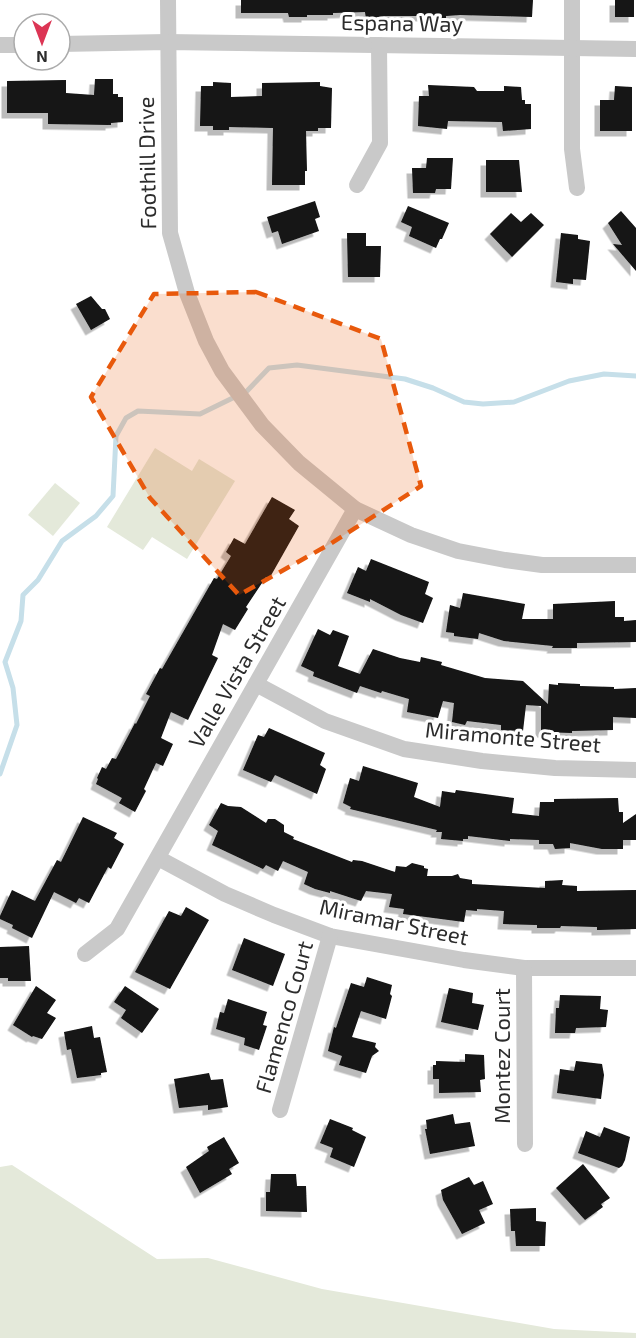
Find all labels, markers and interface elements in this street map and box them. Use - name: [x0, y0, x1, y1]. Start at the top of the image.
- street label: Espana Way: [341, 8, 464, 36]
- north arrow: [12, 12, 72, 72]
- text: N: [36, 48, 48, 67]
- street label: Foothill Drive: [132, 96, 160, 230]
- street label: Valle Vista Street: [182, 591, 290, 752]
- street label: Miramonte Street: [424, 715, 602, 757]
- street label: Miramar Street: [317, 893, 471, 949]
- street label: Flamenco Court: [249, 938, 317, 1096]
- street label: Montez Court: [488, 988, 514, 1124]

